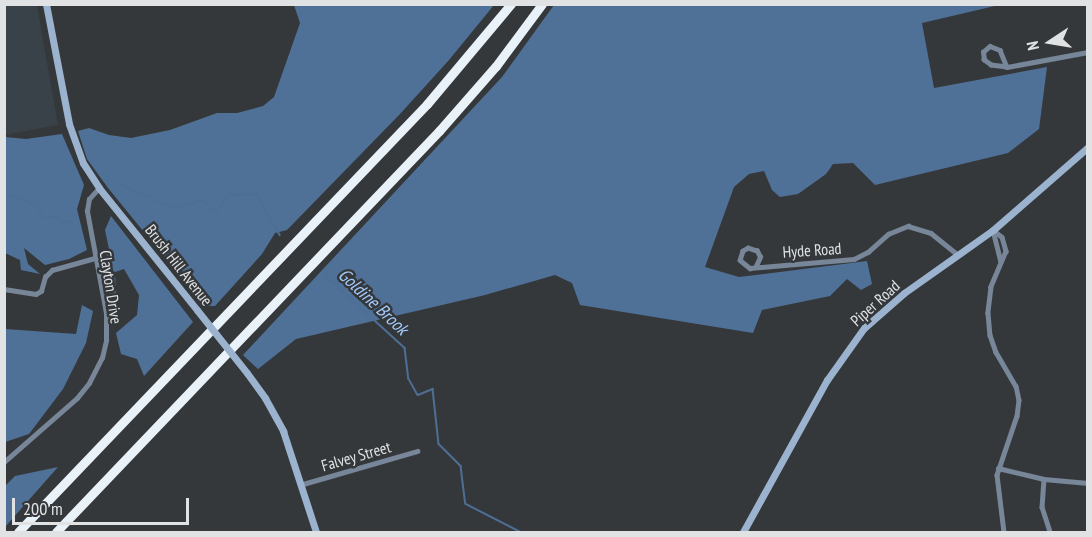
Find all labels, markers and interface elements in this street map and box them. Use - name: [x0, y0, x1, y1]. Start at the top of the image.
- north arrow: [1020, 12, 1080, 72]
- text: N: [1022, 39, 1043, 52]
- street label: Brush Hill Avenue: [141, 220, 217, 310]
- street label: Hyde Road: [782, 238, 842, 262]
- street label: Clayton Drive: [96, 249, 126, 325]
- water label: Goldine Brook: [334, 264, 412, 340]
- street label: Piper Road: [847, 276, 903, 330]
- street label: Falvey Street: [319, 437, 393, 475]
- scale bar: [15, 486, 192, 524]
- text: 200 m: [23, 497, 63, 520]

